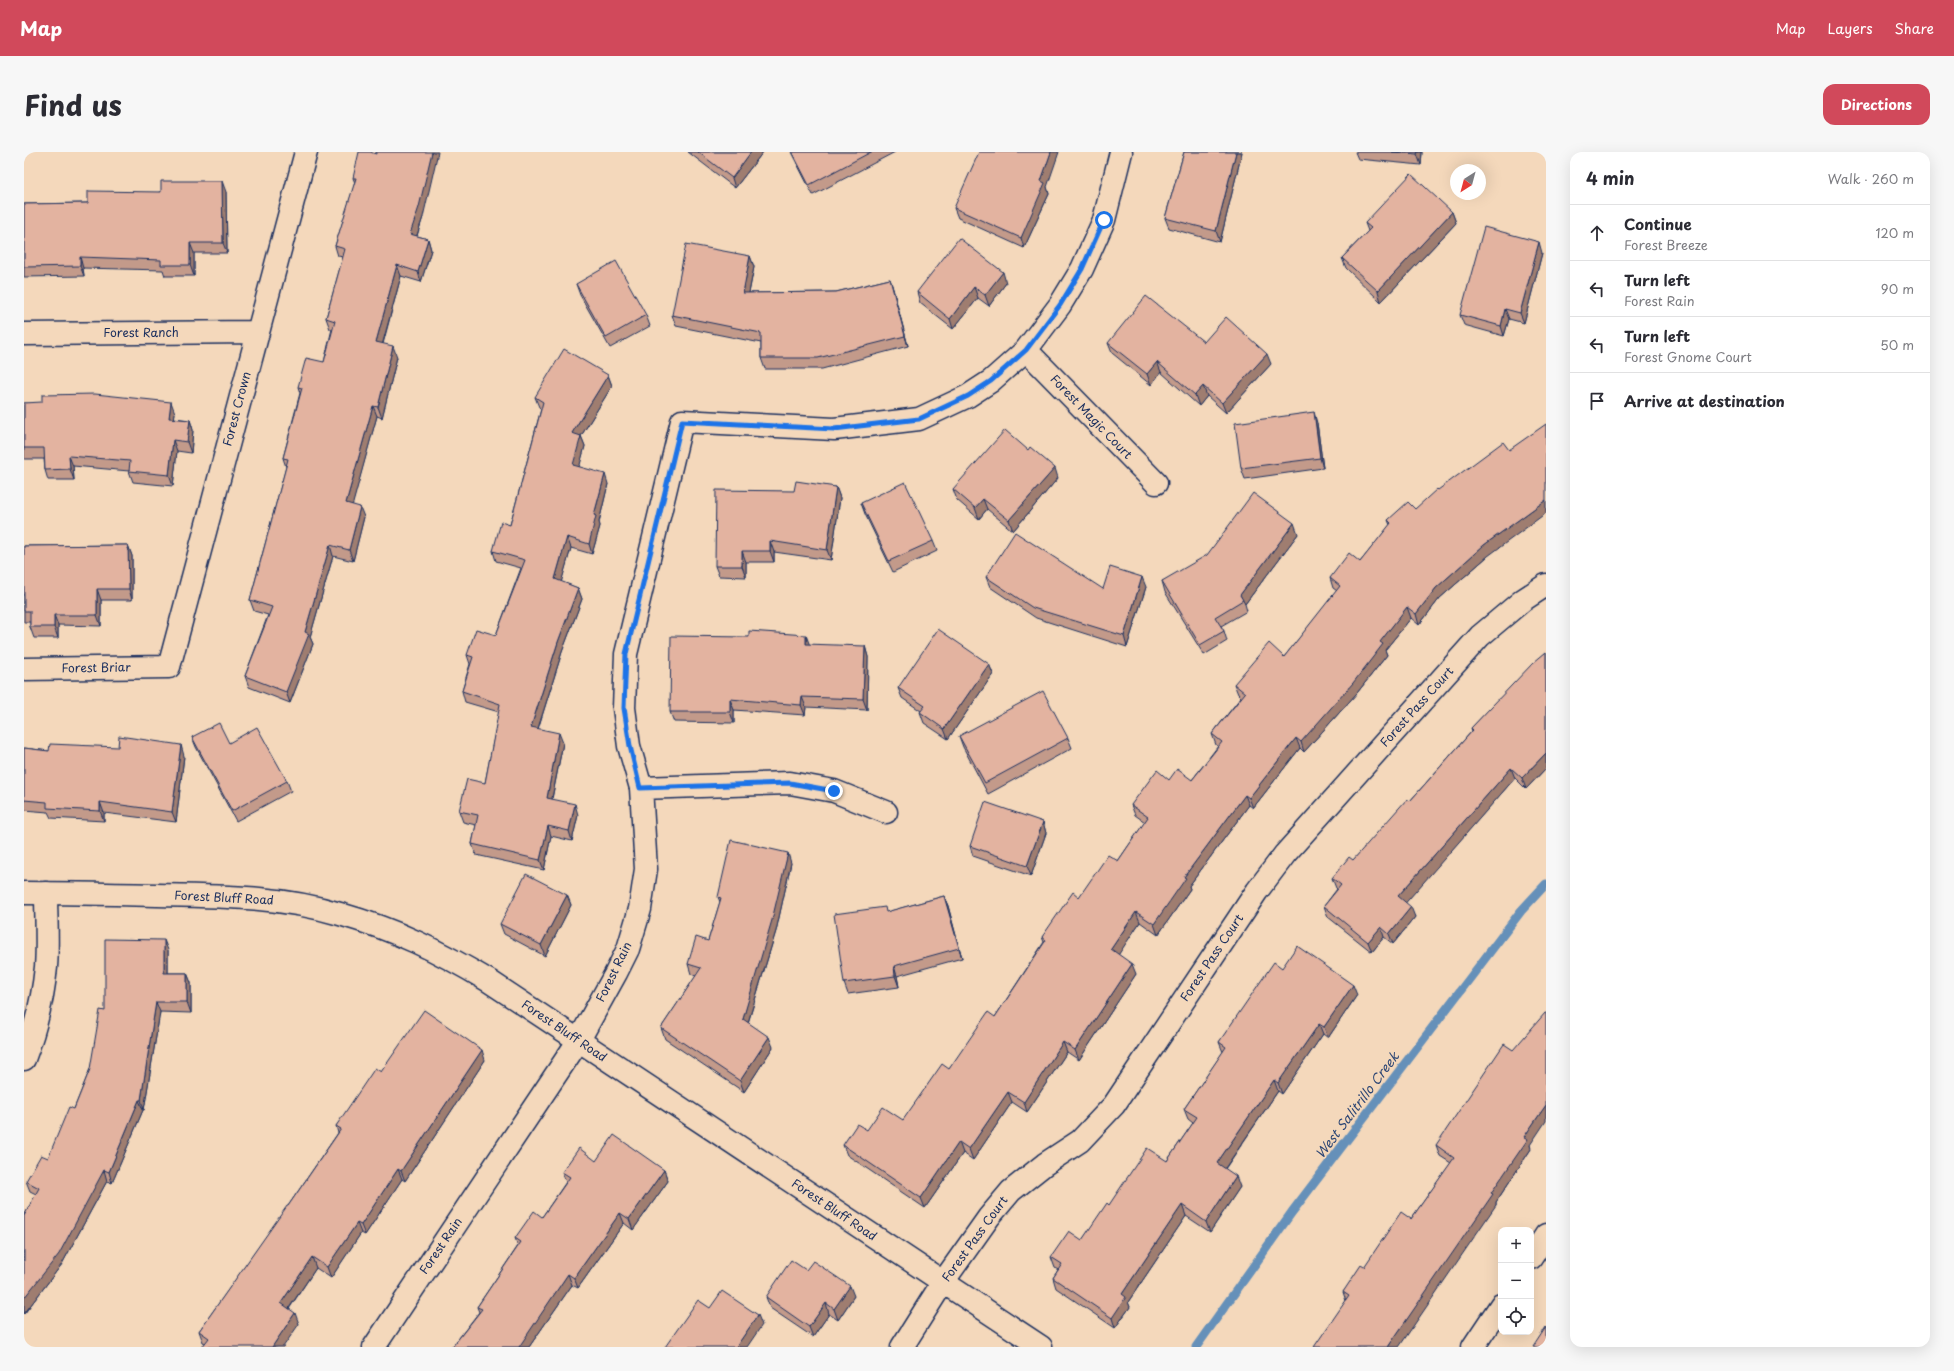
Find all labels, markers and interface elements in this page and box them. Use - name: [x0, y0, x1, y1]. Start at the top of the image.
- text: Map: [20, 14, 62, 42]
- text: Map: [1776, 18, 1806, 39]
- text: Layers: [1828, 18, 1873, 39]
- text: Share: [1895, 18, 1934, 39]
- text: Find us: [24, 83, 122, 126]
- button: Directions: [1823, 84, 1930, 125]
- north arrow: [1450, 164, 1486, 200]
- text: 4 min: [1586, 165, 1634, 191]
- text: Walk · 260 m: [1828, 169, 1914, 188]
- route start: [1095, 211, 1113, 229]
- text: Continue: [1624, 212, 1692, 235]
- icon: ahead: [1586, 222, 1608, 244]
- text: 120 m: [1875, 223, 1914, 242]
- text: Forest Breeze: [1624, 235, 1708, 254]
- text: Turn left: [1624, 268, 1690, 291]
- icon: left: [1586, 278, 1608, 300]
- text: 90 m: [1881, 279, 1914, 298]
- text: Forest Rain: [1624, 291, 1695, 310]
- street label: Forest Ranch: [103, 323, 179, 341]
- text: Turn left: [1624, 324, 1690, 347]
- icon: left: [1586, 334, 1608, 356]
- text: 50 m: [1880, 335, 1914, 354]
- text: Forest Gnome Court: [1624, 347, 1752, 366]
- street label: Forest Crown: [217, 369, 255, 448]
- street label: Forest Magic Court: [1047, 370, 1137, 463]
- text: Arrive at destination: [1624, 389, 1785, 412]
- icon: arrive: [1586, 390, 1608, 412]
- street label: Forest Briar: [61, 657, 131, 677]
- street label: Forest Pass Court: [1375, 662, 1457, 750]
- route end: [825, 782, 843, 800]
- street label: Forest Bluff Road: [174, 885, 274, 909]
- street label: Forest Pass Court: [1175, 910, 1247, 1005]
- street label: Forest Rain: [591, 938, 635, 1005]
- street label: Forest Bluff Road: [518, 995, 611, 1066]
- water label: West Salitrillo Creek: [1310, 1047, 1404, 1162]
- street label: Forest Bluff Road: [788, 1174, 881, 1245]
- street label: Forest Pass Court: [937, 1192, 1012, 1285]
- street label: Forest Rain: [414, 1213, 466, 1277]
- map controls: [1498, 1227, 1534, 1335]
- button: +: [1498, 1227, 1534, 1263]
- button: −: [1498, 1263, 1534, 1299]
- button: locate: [1498, 1299, 1534, 1335]

